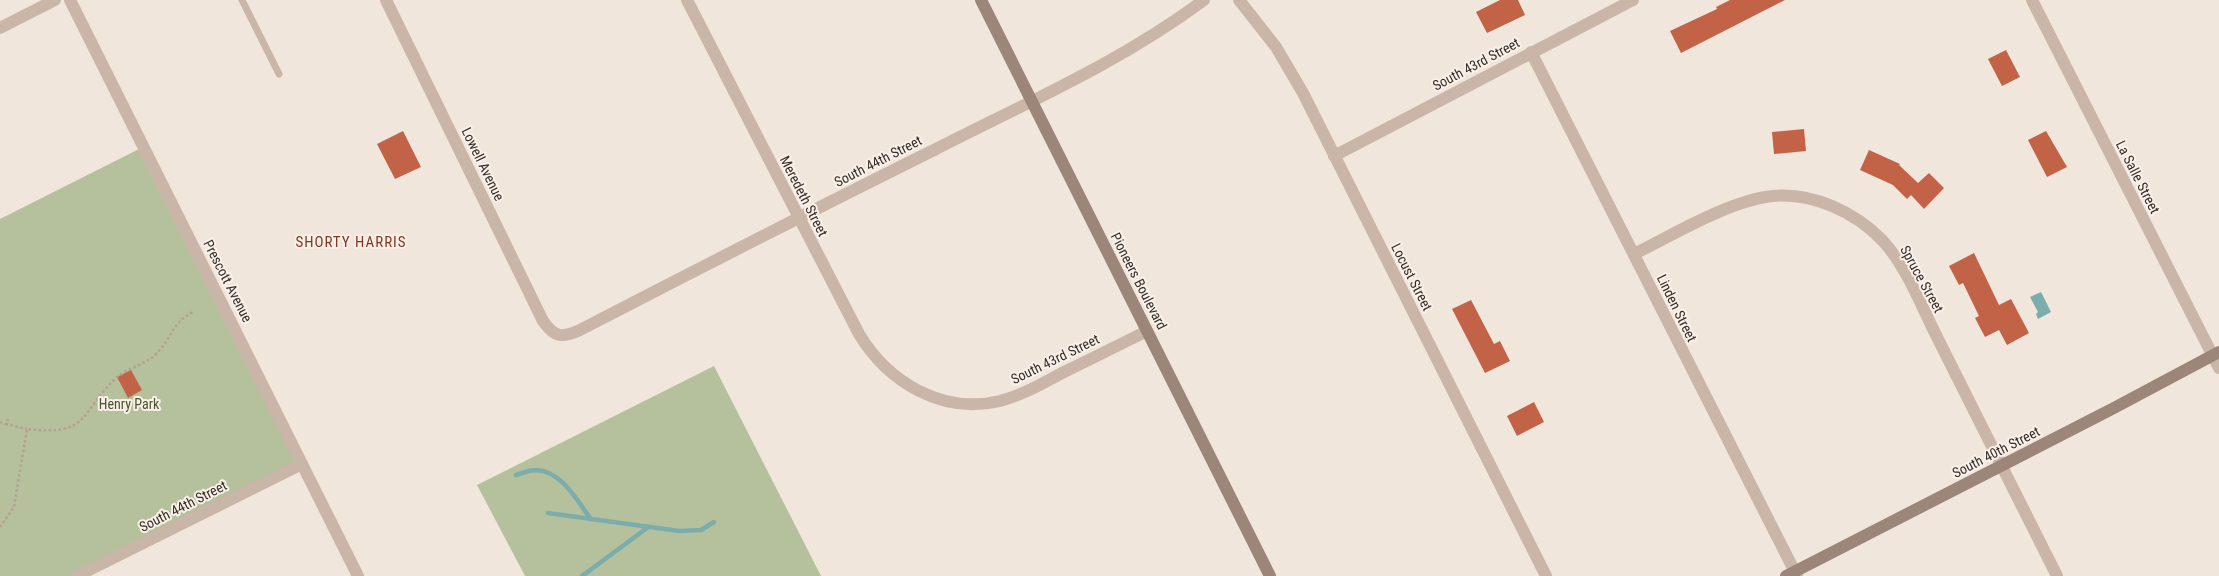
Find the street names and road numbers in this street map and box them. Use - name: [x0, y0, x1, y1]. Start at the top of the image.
- street label: South 43rd Street: [1430, 34, 1522, 94]
- street label: Lowell Avenue: [458, 125, 508, 204]
- street label: South 44th Street: [832, 132, 924, 190]
- street label: La Salle Street: [2113, 138, 2163, 216]
- street label: Meredeth Street: [777, 153, 831, 239]
- street label: Pioneers Boulevard: [1108, 230, 1170, 332]
- street label: Prescott Avenue: [200, 237, 256, 325]
- street label: Locust Street: [1388, 241, 1436, 313]
- street label: Spruce Street: [1897, 243, 1947, 315]
- street label: Linden Street: [1654, 272, 1700, 344]
- street label: South 43rd Street: [1008, 331, 1102, 387]
- street label: South 40th Street: [1950, 423, 2042, 481]
- street label: South 44th Street: [137, 477, 229, 535]

